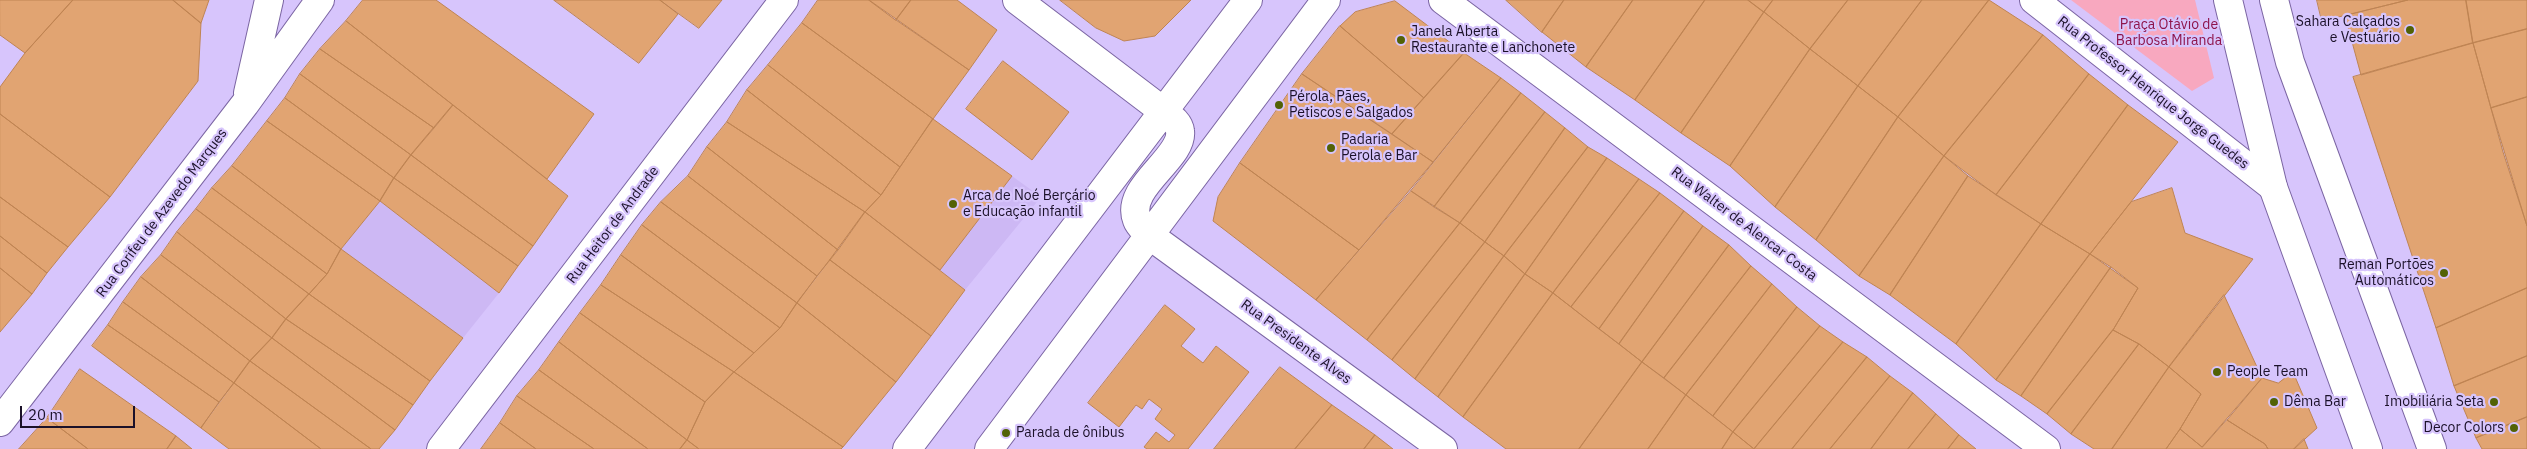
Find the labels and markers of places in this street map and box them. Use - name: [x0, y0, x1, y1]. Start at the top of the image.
- place label: Sahara Calçados e Vestuário: [2296, 14, 2400, 46]
- place label: Janela Aberta Restaurante e Lanchonete: [1411, 24, 1575, 56]
- marker: Sahara Calçados e Vestuário: [2404, 24, 2416, 36]
- marker: Janela Aberta Restaurante e Lanchonete: [1395, 34, 1407, 46]
- place label: Pérola, Pães, Petiscos e Salgados: [1289, 89, 1413, 121]
- marker: Pérola, Pães, Petiscos e Salgados: [1273, 99, 1285, 111]
- place label: Padaria Perola e Bar: [1341, 132, 1417, 164]
- marker: Padaria Perola e Bar: [1325, 142, 1337, 154]
- place label: Arca de Noé Berçário e Educação infantil: [963, 188, 1096, 220]
- marker: Arca de Noé Berçário e Educação infantil: [947, 198, 959, 210]
- place label: Reman Portões Automáticos: [2338, 257, 2434, 290]
- marker: Reman Portões Automáticos: [2438, 267, 2450, 279]
- place label: People Team: [2227, 364, 2308, 380]
- marker: People Team: [2211, 366, 2223, 378]
- place label: Dêma Bar: [2284, 394, 2346, 410]
- place label: Imobiliária Seta: [2384, 394, 2484, 410]
- marker: Dêma Bar: [2268, 396, 2280, 408]
- marker: Imobiliária Seta: [2488, 396, 2500, 408]
- place label: Decor Colors: [2424, 420, 2504, 436]
- marker: Decor Colors: [2508, 422, 2520, 434]
- place label: Parada de ônibus: [1016, 425, 1125, 441]
- marker: Parada de ônibus: [1000, 427, 1012, 439]

